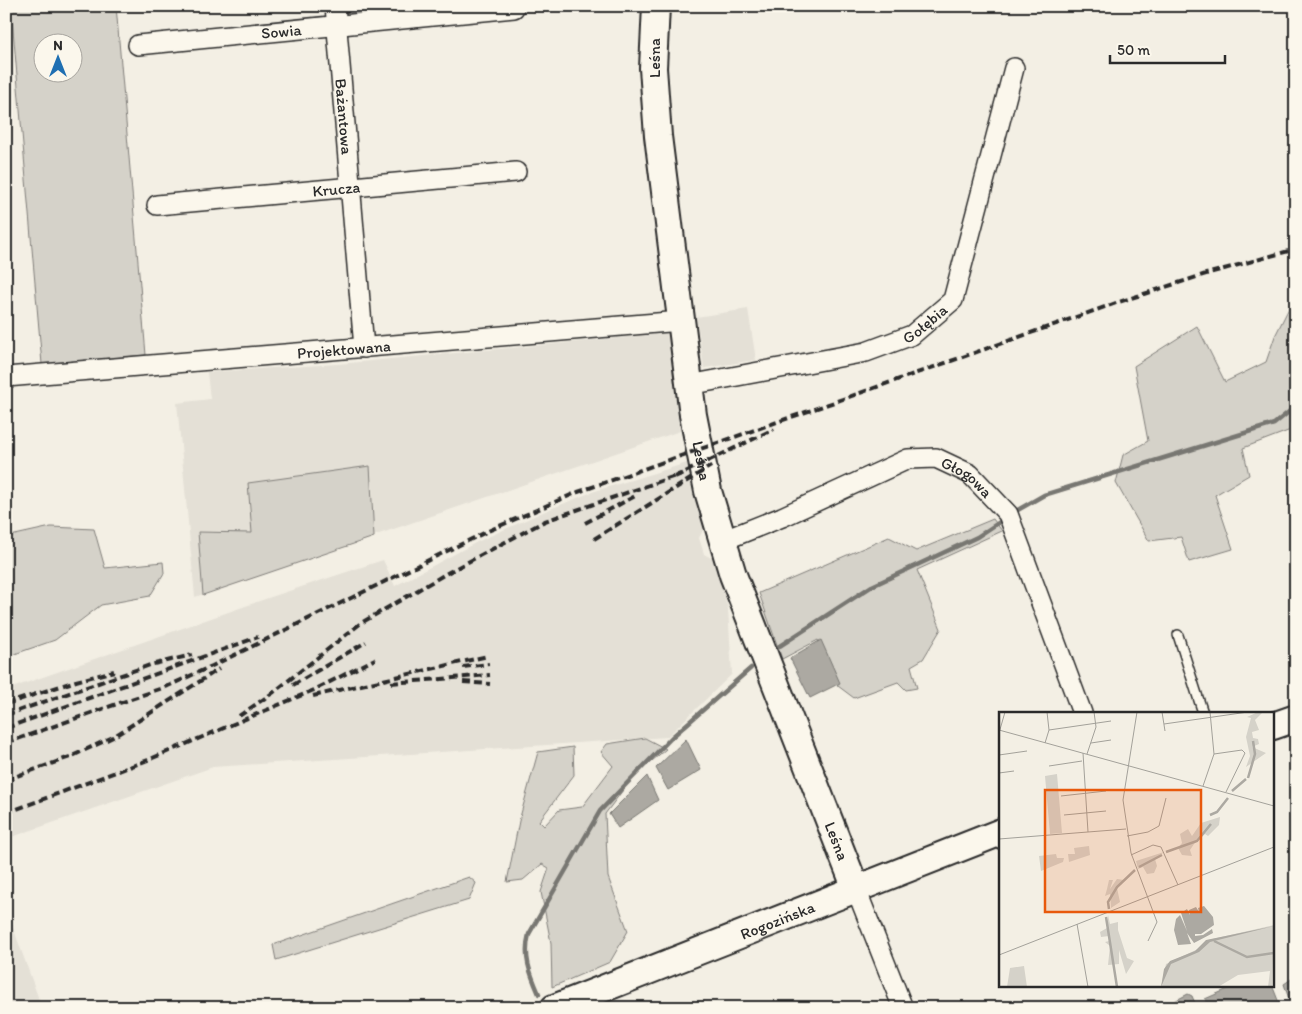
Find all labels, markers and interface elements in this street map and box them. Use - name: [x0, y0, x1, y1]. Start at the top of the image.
- street label: Sowia: [260, 20, 303, 43]
- north arrow: [32, 32, 82, 82]
- scale bar: [1110, 32, 1224, 64]
- text: N: [53, 37, 63, 54]
- street label: Leśna: [645, 38, 664, 78]
- text: 50 m: [1117, 41, 1150, 59]
- street label: Bażantowa: [331, 78, 357, 156]
- street label: Krucza: [312, 177, 361, 201]
- street label: Gołębia: [900, 300, 952, 348]
- street label: Projektowana: [296, 336, 392, 363]
- street label: Leśna: [688, 439, 715, 482]
- street label: Głogowa: [938, 453, 997, 502]
- inset map: [999, 712, 1274, 986]
- street label: Leśna: [821, 819, 853, 863]
- street label: Rogozińska: [738, 897, 818, 944]

